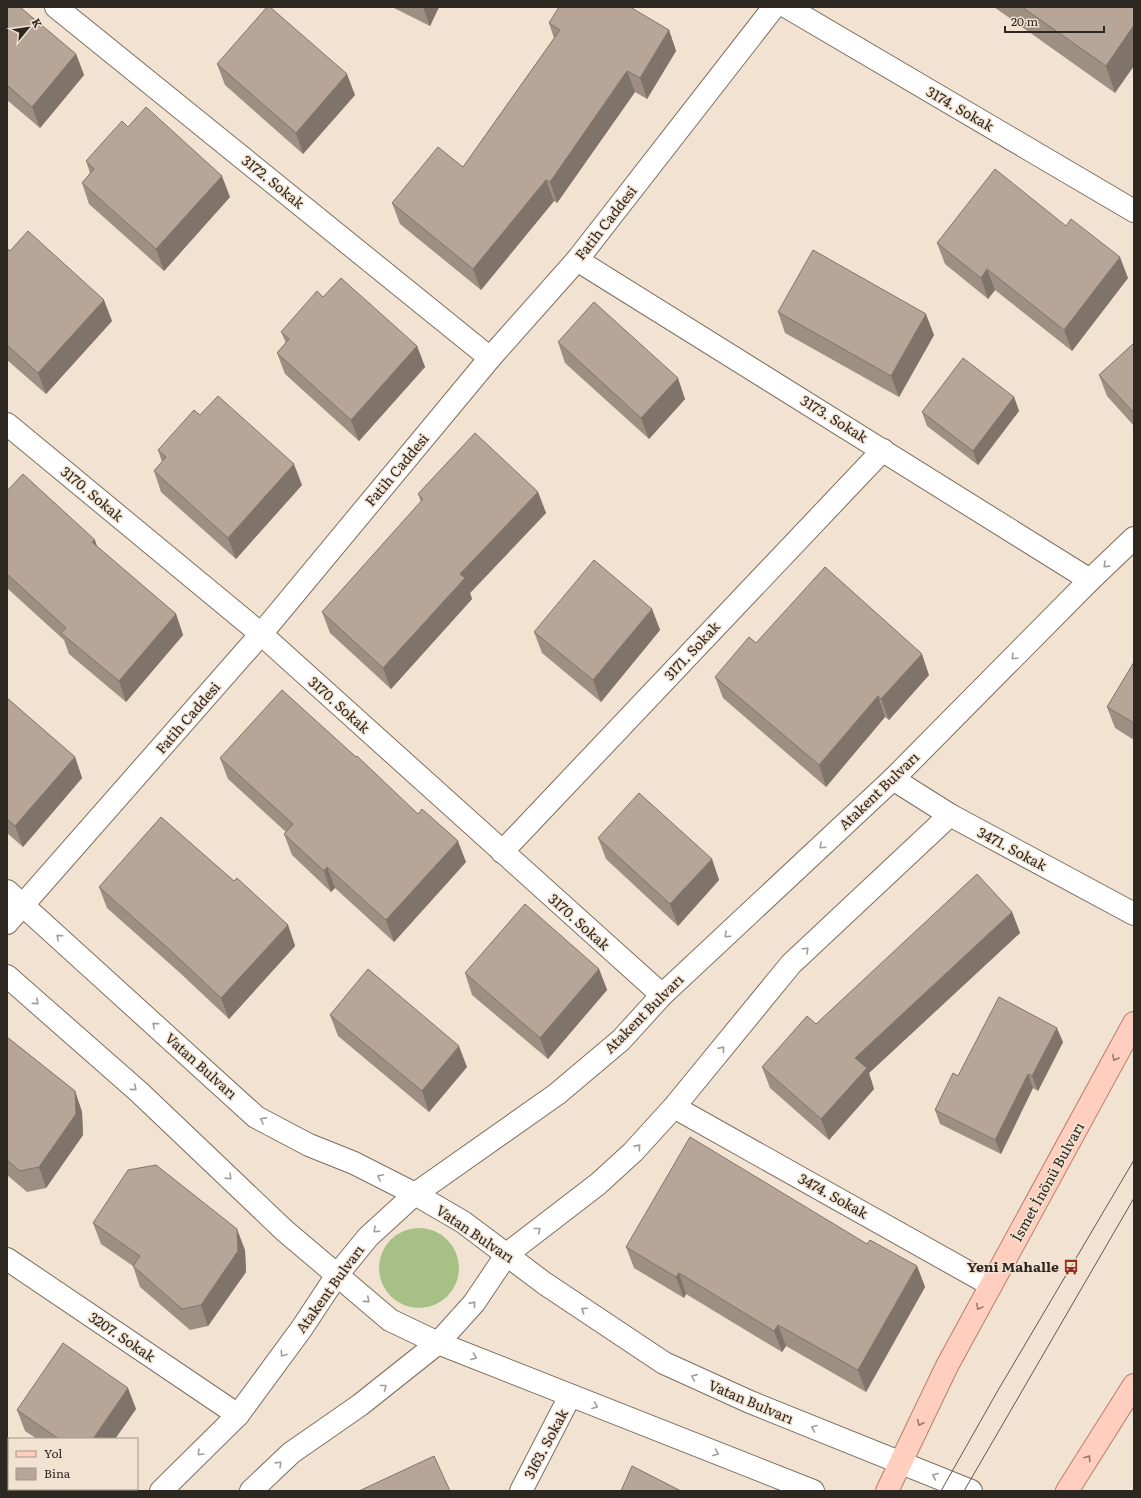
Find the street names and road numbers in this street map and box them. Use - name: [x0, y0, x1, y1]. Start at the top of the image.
- street label: 3174. Sokak: [923, 81, 998, 136]
- street label: 3172. Sokak: [238, 150, 310, 213]
- street label: Fatih Caddesi: [570, 181, 641, 264]
- street label: 3173. Sokak: [797, 390, 872, 447]
- street label: Fatih Caddesi: [360, 428, 433, 510]
- street label: 3170. Sokak: [57, 461, 129, 526]
- street label: 3171. Sokak: [659, 616, 724, 684]
- street label: 3170. Sokak: [305, 671, 375, 738]
- street label: Fatih Caddesi: [150, 677, 224, 758]
- street label: Atakent Bulvarı: [834, 747, 923, 834]
- street label: 3471. Sokak: [974, 821, 1051, 875]
- street label: 3170. Sokak: [545, 888, 615, 955]
- street label: Atakent Bulvarı: [599, 969, 688, 1057]
- street label: Vatan Bulvarı: [161, 1028, 242, 1103]
- street label: İsmet İnönü Bulvarı: [1006, 1118, 1088, 1245]
- street label: 3474. Sokak: [795, 1168, 872, 1223]
- street label: Vatan Bulvarı: [432, 1200, 519, 1267]
- street label: Atakent Bulvarı: [290, 1240, 368, 1337]
- street label: 3207. Sokak: [85, 1306, 160, 1366]
- street label: Vatan Bulvarı: [706, 1374, 797, 1428]
- street label: 3163. Sokak: [518, 1405, 572, 1482]

